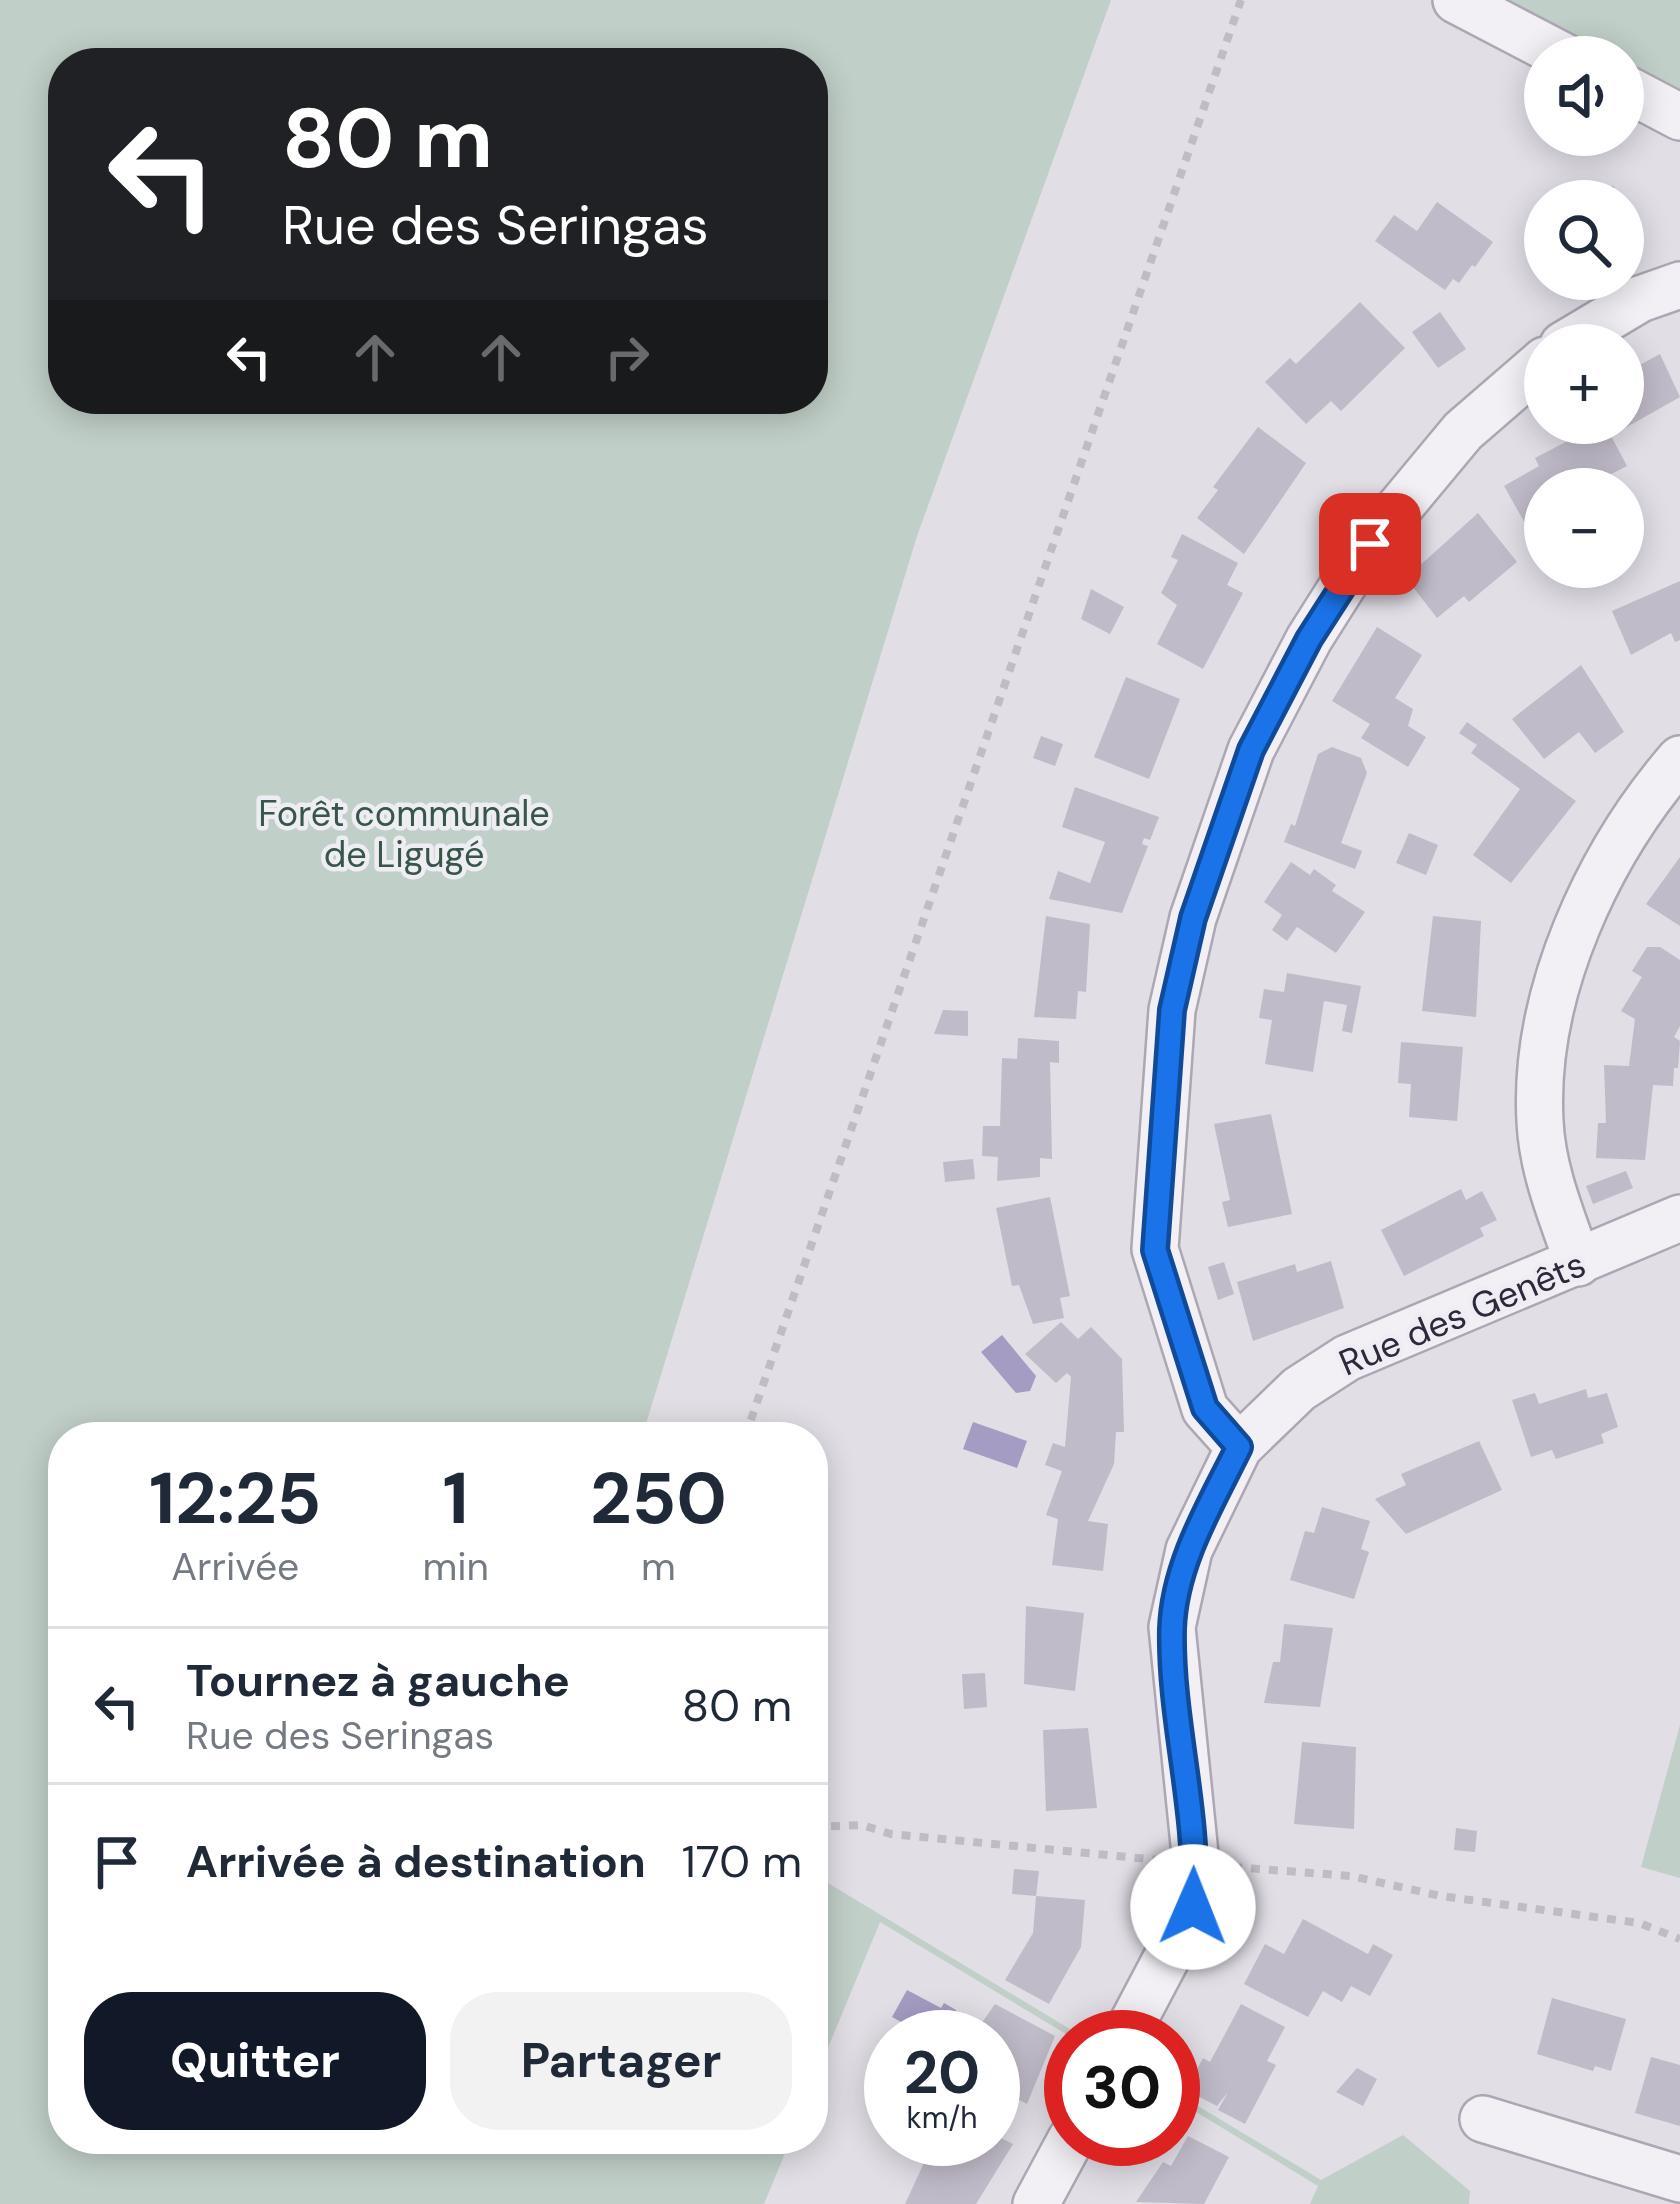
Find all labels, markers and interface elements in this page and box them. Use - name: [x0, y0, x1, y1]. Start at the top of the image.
- map controls: [1524, 36, 1644, 588]
- button: sound: [1524, 36, 1644, 156]
- text: 80 m: [282, 84, 493, 193]
- icon: left: [84, 96, 240, 252]
- button: search: [1524, 180, 1644, 300]
- text: Rue des Seringas: [282, 190, 709, 261]
- icon: left: [216, 324, 282, 390]
- icon: ahead: [342, 324, 408, 390]
- icon: ahead: [468, 324, 534, 390]
- icon: right: [594, 324, 660, 390]
- button: +: [1524, 324, 1644, 444]
- button: −: [1524, 468, 1644, 588]
- pin: [1319, 493, 1421, 595]
- icon: arrive: [1337, 511, 1403, 577]
- park label: Forêt communale de Ligugé: [258, 790, 550, 878]
- street label: Rue des Genêts: [1332, 1240, 1592, 1386]
- text: 12:25: [149, 1452, 321, 1545]
- text: 1: [443, 1452, 469, 1545]
- text: 250: [590, 1452, 727, 1545]
- text: Arrivée: [171, 1541, 299, 1592]
- text: min: [422, 1541, 489, 1592]
- text: m: [641, 1541, 676, 1592]
- text: Tournez à gauche: [186, 1651, 570, 1710]
- icon: left: [84, 1673, 150, 1739]
- text: 80 m: [682, 1676, 792, 1735]
- text: Rue des Seringas: [186, 1710, 494, 1761]
- icon: arrive: [84, 1829, 150, 1895]
- text: Arrivée à destination: [186, 1832, 646, 1891]
- text: 170 m: [682, 1832, 802, 1891]
- position arrow: [1130, 1844, 1256, 1970]
- button: Quitter: [84, 1992, 426, 2130]
- button: Partager: [450, 1992, 792, 2130]
- speed limit sign: 30: [1044, 2010, 1200, 2166]
- text: 20: [904, 2033, 980, 2112]
- text: km/h: [907, 2098, 977, 2137]

